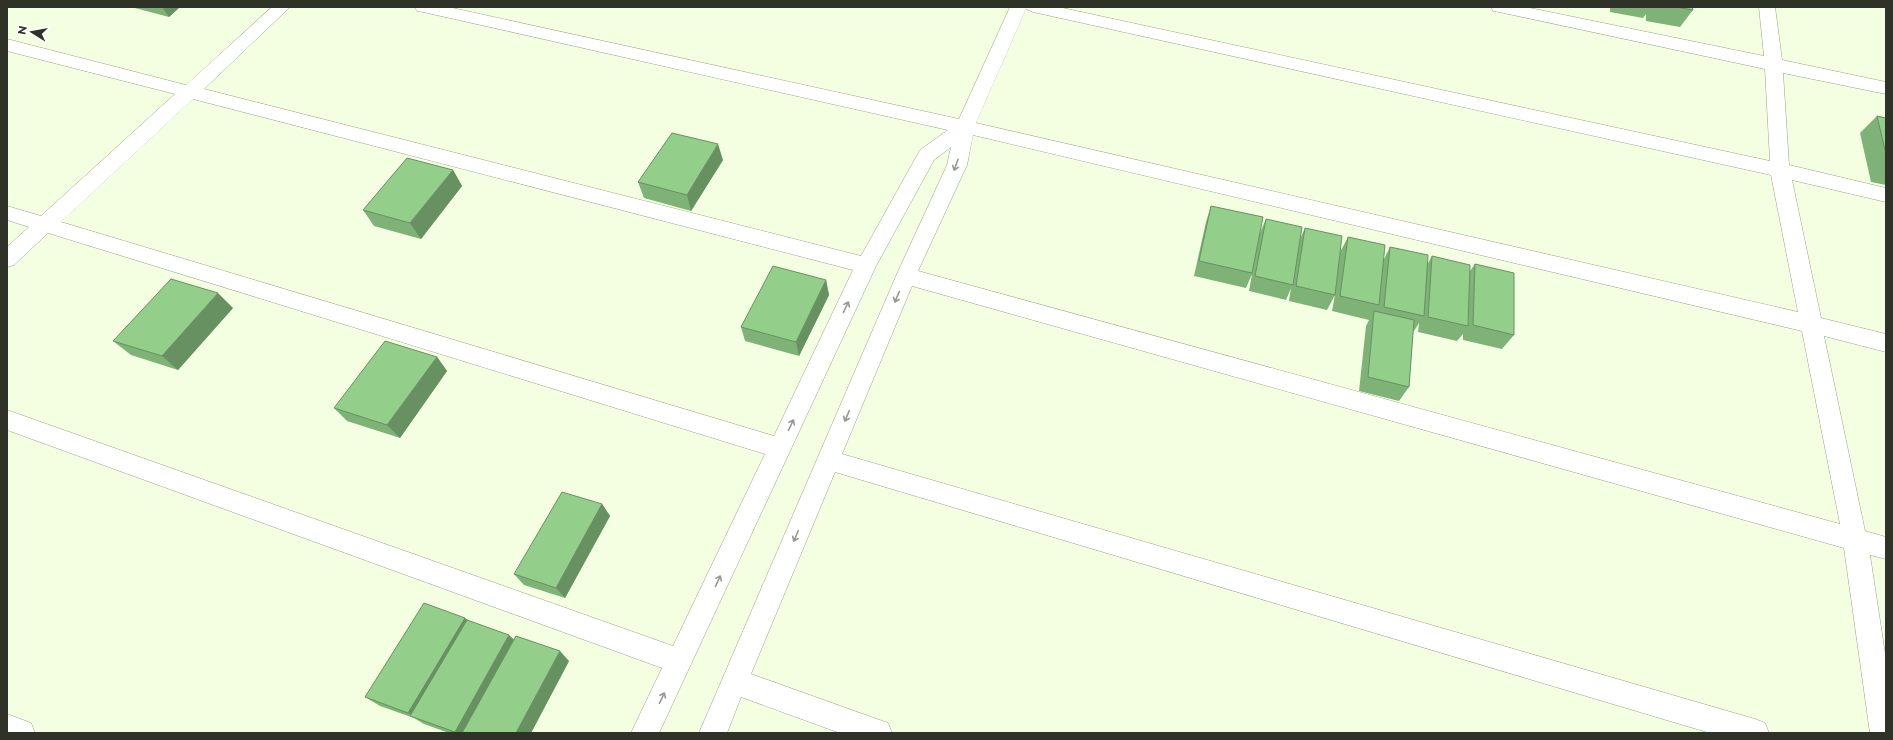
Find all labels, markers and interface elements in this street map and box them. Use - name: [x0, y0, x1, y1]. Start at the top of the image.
- north arrow: [12, 12, 52, 52]
- text: N: [14, 24, 30, 36]
- one-way arrow: [952, 159, 959, 172]
- one-way arrow: [893, 290, 901, 302]
- one-way arrow: [843, 301, 850, 313]
- one-way arrow: [842, 410, 850, 422]
- one-way arrow: [788, 419, 795, 431]
- one-way arrow: [792, 530, 799, 542]
- one-way arrow: [715, 575, 722, 587]
- one-way arrow: [659, 692, 666, 704]

